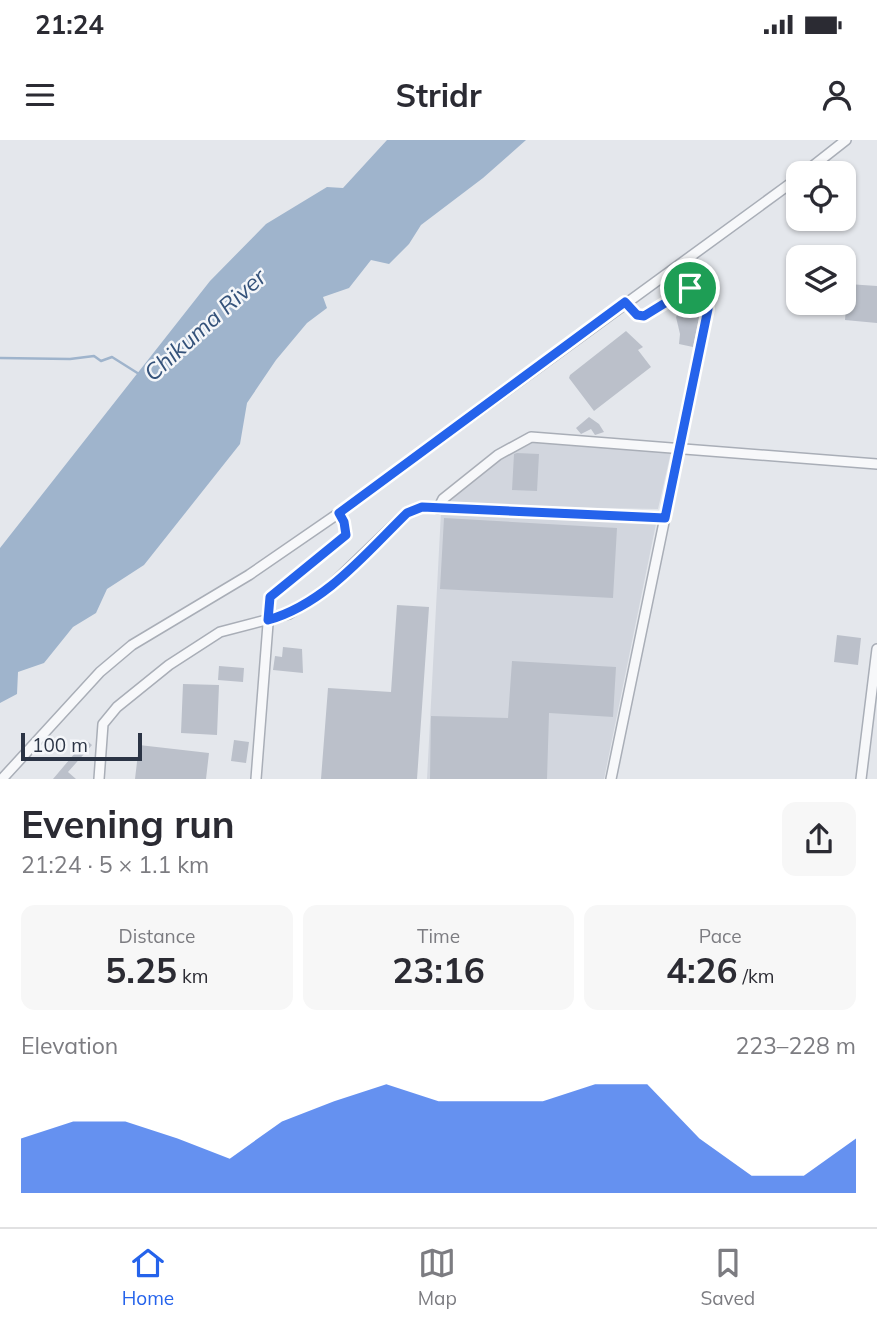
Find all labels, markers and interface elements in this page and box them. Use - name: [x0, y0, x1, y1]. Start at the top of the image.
- text: 21:24: [35, 8, 104, 41]
- text: Stridr: [396, 75, 481, 115]
- icon: menu: [21, 76, 59, 114]
- icon: person: [818, 76, 856, 114]
- map controls: [786, 161, 856, 315]
- button: locate: [786, 161, 856, 231]
- button: layers: [786, 245, 856, 315]
- pin: [660, 258, 720, 318]
- water label: Chikuma River: [138, 261, 273, 387]
- icon: arrive: [671, 269, 709, 307]
- scale bar: [21, 730, 142, 762]
- text: 100 m: [32, 733, 88, 757]
- text: Evening run: [21, 800, 235, 848]
- button: share: [782, 802, 856, 876]
- text: 21:24 · 5 × 1.1 km: [21, 850, 209, 879]
- text: Distance: [118, 924, 195, 948]
- text: Time: [417, 924, 460, 948]
- text: Pace: [699, 924, 742, 948]
- text: 5.25: [105, 948, 177, 992]
- text: 23:16: [392, 948, 485, 992]
- text: 4:26: [666, 948, 738, 992]
- text: km: [177, 964, 208, 988]
- text: /km: [738, 964, 774, 988]
- text: Elevation: [21, 1031, 118, 1060]
- text: 223–228 m: [735, 1031, 856, 1060]
- tab: Home: [122, 1244, 174, 1310]
- tab: Map: [418, 1244, 457, 1310]
- tab: Saved: [700, 1244, 755, 1310]

